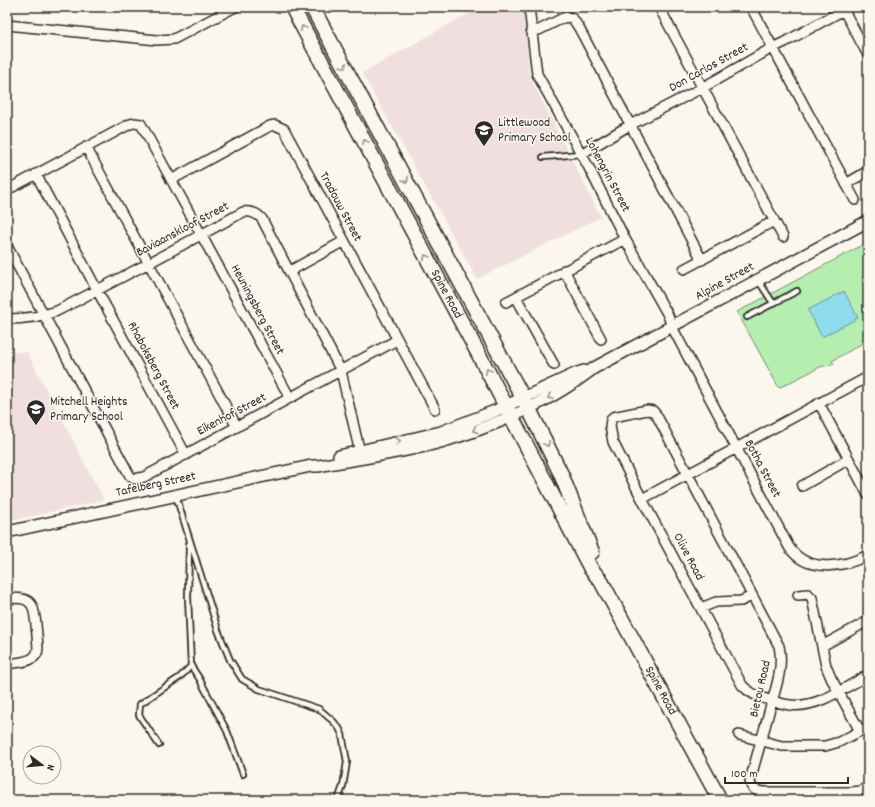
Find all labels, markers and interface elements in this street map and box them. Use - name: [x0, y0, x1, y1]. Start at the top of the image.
- one-way arrow: [300, 24, 308, 32]
- street label: Don Carlos Street: [666, 38, 752, 98]
- one-way arrow: [339, 62, 347, 69]
- place label: Littlewood Primary School: [498, 114, 571, 148]
- school or university icon: Littlewood Primary School: [473, 119, 495, 147]
- street label: Lohengrin Street: [579, 134, 635, 216]
- one-way arrow: [362, 139, 369, 146]
- street label: Tradouw Street: [314, 169, 366, 245]
- one-way arrow: [402, 176, 409, 183]
- street label: Baviaanskloof Street: [133, 197, 233, 263]
- one-way arrow: [424, 253, 431, 261]
- street label: Alpine Street: [692, 258, 758, 306]
- street label: Heuningsberg Street: [225, 261, 289, 359]
- street label: Spine Road: [425, 266, 467, 322]
- street label: Rhaboksberg Street: [122, 319, 184, 413]
- one-way arrow: [485, 368, 493, 375]
- street label: Eikenhof Street: [194, 389, 270, 441]
- one-way arrow: [547, 392, 554, 399]
- place label: Mitchell Heights Primary School: [50, 393, 128, 427]
- school or university icon: Mitchell Heights Primary School: [25, 398, 47, 426]
- one-way arrow: [472, 426, 479, 434]
- street label: Botha Street: [739, 437, 785, 502]
- one-way arrow: [395, 438, 401, 446]
- one-way arrow: [542, 440, 550, 447]
- street label: Tafelberg Street: [114, 467, 198, 503]
- street label: Olive Road: [668, 530, 708, 584]
- street label: Bietou Road: [745, 659, 777, 719]
- street label: Spine Road: [640, 663, 682, 719]
- north arrow: [22, 745, 62, 785]
- scale bar: [725, 759, 848, 785]
- text: N: [41, 762, 58, 773]
- text: 100 m: [731, 766, 758, 783]

